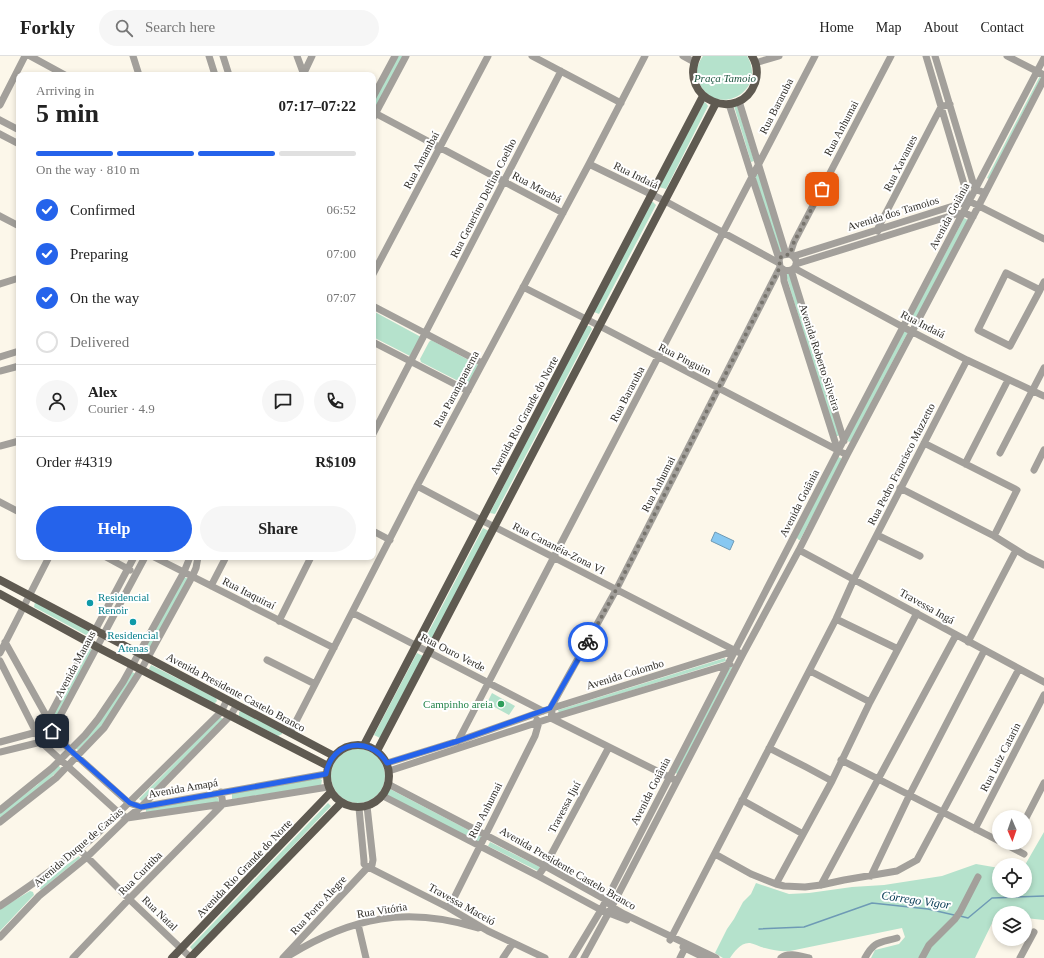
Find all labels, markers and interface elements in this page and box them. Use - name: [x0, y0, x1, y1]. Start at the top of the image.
- search box: [99, 10, 379, 46]
- text: Forkly: [20, 17, 75, 38]
- icon: search: [113, 17, 135, 39]
- text: Search here: [145, 19, 215, 35]
- text: Home: [820, 20, 854, 35]
- text: Map: [876, 20, 901, 35]
- text: About: [923, 20, 958, 35]
- text: Contact: [980, 20, 1024, 35]
- park label: Praça Tamoio: [693, 72, 757, 84]
- street label: Rua Bararuba: [757, 76, 795, 136]
- text: Arriving in: [36, 83, 94, 98]
- text: 07:17–07:22: [279, 98, 356, 114]
- street label: Rua Anhumai: [821, 98, 861, 158]
- text: 5 min: [36, 99, 99, 128]
- street label: Rua Amambaí: [401, 129, 441, 191]
- street label: Rua Xavantes: [881, 133, 919, 193]
- street label: Rua Generino Delfino Coelho: [448, 136, 519, 260]
- street label: Rua Indaiá: [612, 159, 660, 191]
- text: On the way · 810 m: [36, 162, 140, 177]
- street label: Rua Marabá: [510, 169, 564, 205]
- pin: [805, 172, 839, 206]
- icon: bag: [811, 178, 833, 200]
- street label: Avenida Goiânia: [926, 180, 972, 251]
- street label: Avenida dos Tamoios: [846, 193, 940, 233]
- icon: check: [36, 199, 58, 221]
- text: Confirmed: [70, 202, 135, 218]
- text: 06:52: [326, 202, 356, 217]
- icon: check: [36, 243, 58, 265]
- text: Preparing: [70, 246, 128, 262]
- text: 07:00: [326, 246, 356, 261]
- icon: check: [36, 287, 58, 309]
- text: On the way: [70, 290, 139, 306]
- text: 07:07: [326, 290, 356, 305]
- street label: Avenida Roberto Silveira: [797, 302, 843, 412]
- street label: Rua Indaiá: [899, 308, 947, 340]
- text: Delivered: [70, 334, 129, 350]
- street label: Rua Pinguim: [657, 341, 714, 378]
- street label: Rua Paranapanema: [431, 349, 481, 429]
- street label: Avenida Rio Grande do Norte: [488, 354, 560, 476]
- street label: Rua Bararuba: [607, 364, 647, 424]
- button: person: [36, 380, 78, 422]
- button: chat: [262, 380, 304, 422]
- button: phone: [314, 380, 356, 422]
- text: Alex: [88, 384, 117, 400]
- text: Courier · 4.9: [88, 401, 155, 416]
- street label: Rua Pedro Francisco Mazzetto: [865, 401, 937, 527]
- text: Order #4319: [36, 454, 112, 470]
- text: R$109: [315, 454, 356, 470]
- street label: Rua Anhumai: [639, 454, 677, 514]
- street label: Avenida Goiânia: [777, 467, 821, 539]
- button: Help: [36, 506, 192, 552]
- button: Share: [200, 506, 356, 552]
- street label: Rua Cananéia-Zona VI: [511, 520, 607, 577]
- street label: Rua Itaquiraí: [221, 575, 277, 611]
- street label: Travessa Ingá: [897, 586, 957, 626]
- place label: Residencial Renoir: [98, 591, 149, 616]
- marker: Residencial Renoir: [85, 598, 95, 608]
- marker: Residencial Atenas: [128, 617, 138, 627]
- courier: [568, 622, 608, 662]
- street label: Avenida Manaus: [52, 629, 98, 699]
- place label: Residencial Atenas: [107, 629, 159, 654]
- street label: Rua Ouro Verde: [419, 630, 488, 674]
- icon: bike: [577, 631, 599, 653]
- street label: Avenida Presidente Castelo Branco: [165, 650, 308, 734]
- street label: Avenida Colombo: [585, 656, 666, 691]
- place label: Campinho areia: [423, 698, 493, 710]
- marker: Campinho areia: [496, 699, 506, 709]
- pin: [35, 714, 69, 748]
- icon: home: [41, 720, 63, 742]
- street label: Rua Luiz Catarin: [977, 720, 1023, 793]
- street label: Avenida Goiânia: [628, 755, 672, 827]
- street label: Avenida Amapá: [147, 776, 219, 800]
- street label: Travessa Ijuí: [545, 779, 583, 835]
- street label: Rua Anhumai: [466, 780, 504, 840]
- street label: Avenida Duque de Caxias: [31, 805, 125, 889]
- north arrow: [992, 810, 1032, 850]
- map controls: [992, 810, 1032, 946]
- street label: Avenida Rio Grande do Norte: [194, 816, 294, 920]
- street label: Avenida Presidente Castelo Branco: [498, 824, 639, 912]
- street label: Rua Curitiba: [116, 849, 164, 897]
- button: locate: [992, 858, 1032, 898]
- street label: Rua Porto Alegre: [288, 873, 349, 937]
- street label: Travessa Maceió: [427, 881, 498, 928]
- water label: Córrego Vigor: [881, 888, 952, 912]
- street label: Rua Natal: [140, 893, 180, 933]
- street label: Rua Vitória: [356, 900, 408, 920]
- button: layers: [992, 906, 1032, 946]

